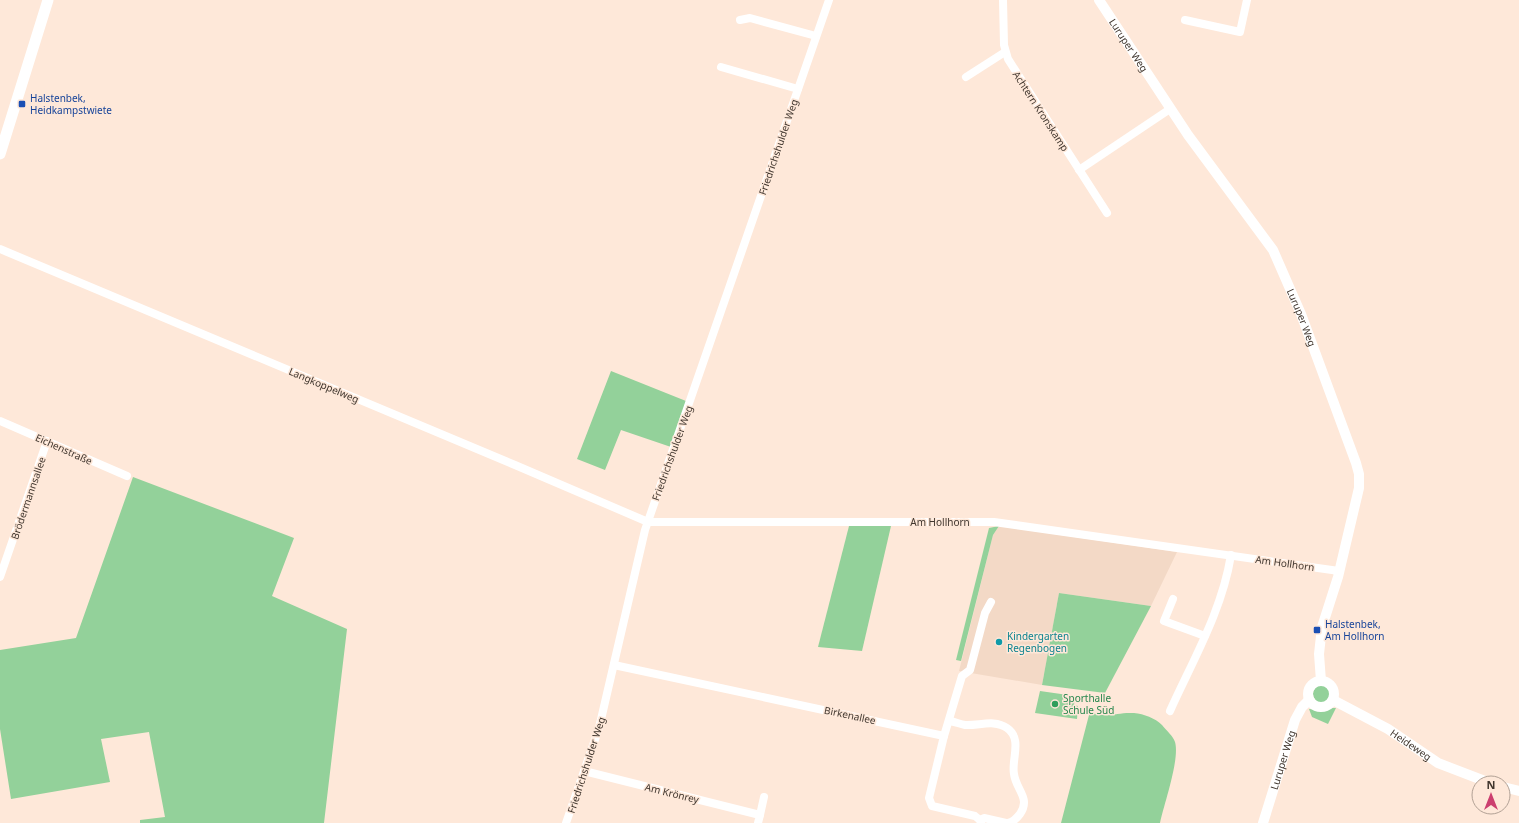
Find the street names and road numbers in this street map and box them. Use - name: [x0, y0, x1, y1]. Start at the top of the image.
- street label: Luruper Weg: [1106, 16, 1151, 74]
- street label: Achtern Kronskamp: [1010, 68, 1072, 154]
- street label: Friedrichshulder Weg: [755, 97, 801, 197]
- street label: Luruper Weg: [1284, 286, 1319, 348]
- street label: Langkoppelweg: [287, 364, 361, 406]
- street label: Friedrichshulder Weg: [648, 403, 696, 503]
- street label: Eichenstraße: [33, 430, 95, 468]
- street label: Brödermannsallee: [7, 454, 49, 541]
- street label: Am Hollhorn: [910, 515, 970, 529]
- street label: Am Hollhorn: [1255, 552, 1315, 574]
- street label: Birkenallee: [823, 703, 877, 727]
- street label: Friedrichshulder Weg: [564, 715, 608, 815]
- street label: Heideweg: [1388, 726, 1434, 764]
- street label: Luruper Weg: [1267, 729, 1298, 791]
- street label: Am Krönrey: [644, 780, 701, 807]

